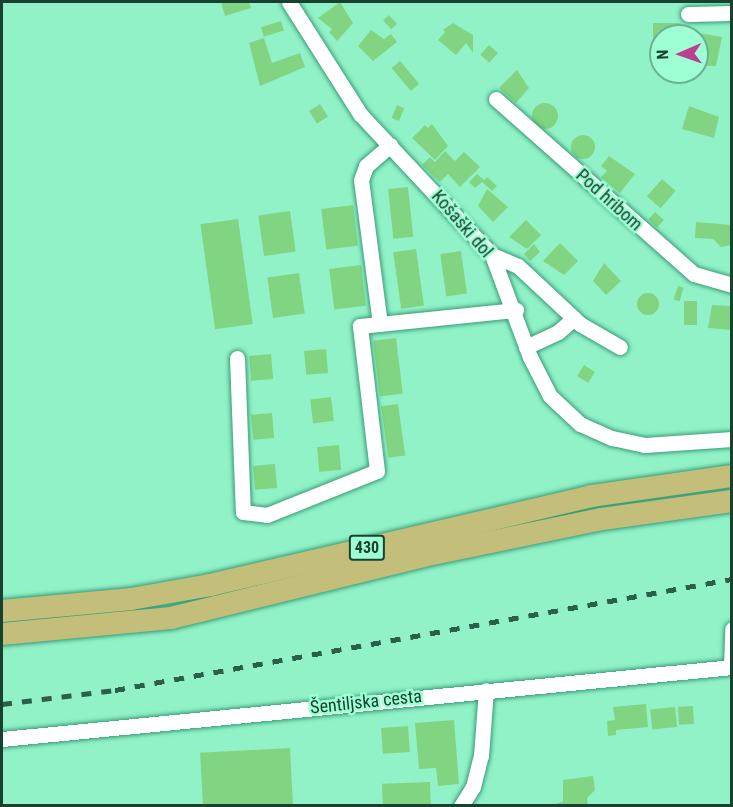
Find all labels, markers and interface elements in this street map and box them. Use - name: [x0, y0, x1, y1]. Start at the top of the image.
- north arrow: [649, 24, 709, 84]
- text: N: [653, 49, 672, 60]
- street label: Pod hribom: [571, 165, 647, 235]
- street label: Košaški dol: [427, 186, 497, 262]
- road number: 430: [348, 535, 386, 561]
- street label: Šentiljska cesta: [309, 685, 423, 719]

